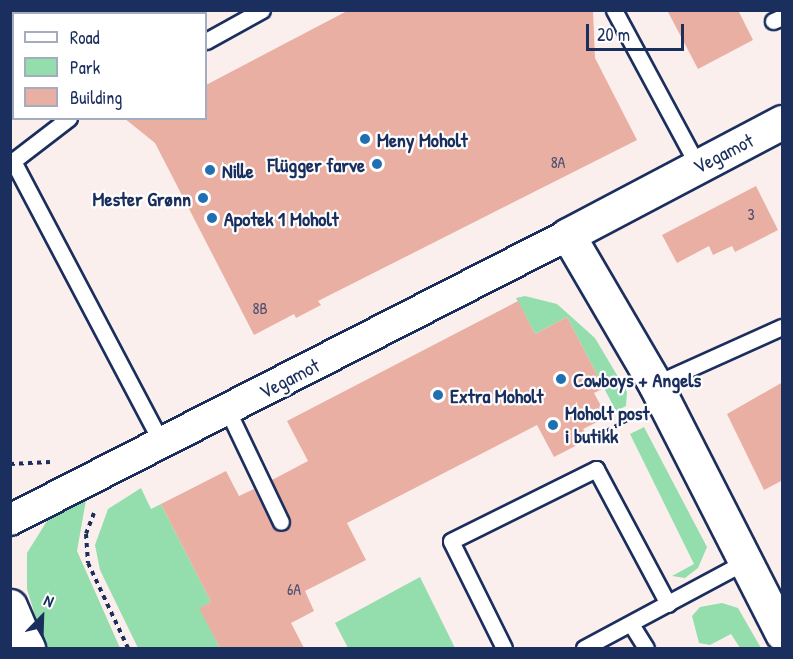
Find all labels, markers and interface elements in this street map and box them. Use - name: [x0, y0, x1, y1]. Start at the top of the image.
- legend: [12, 12, 207, 120]
- scale bar: [589, 12, 686, 50]
- text: 20 m: [597, 22, 630, 47]
- text: Road: [70, 25, 100, 50]
- text: Park: [70, 55, 100, 80]
- text: Building: [70, 85, 122, 110]
- place label: Meny Moholt: [377, 127, 468, 151]
- street label: Vegamot: [689, 128, 757, 178]
- marker: Meny Moholt: [358, 132, 372, 146]
- place label: Flügger farve: [267, 152, 365, 176]
- house number: 8A: [551, 152, 565, 172]
- marker: Flügger farve: [370, 157, 384, 171]
- place label: Nille: [222, 158, 254, 182]
- marker: Nille: [203, 163, 217, 177]
- place label: Mester Grønn: [93, 186, 191, 210]
- marker: Mester Grønn: [196, 191, 210, 205]
- house number: 3: [747, 204, 755, 224]
- place label: Apotek 1 Moholt: [224, 206, 339, 230]
- marker: Apotek 1 Moholt: [205, 211, 219, 225]
- house number: 8B: [252, 298, 268, 318]
- street label: Vegamot: [255, 353, 323, 403]
- place label: Cowboys + Angels: [573, 367, 701, 391]
- marker: Cowboys + Angels: [554, 372, 568, 386]
- place label: Extra Moholt: [450, 383, 543, 407]
- marker: Extra Moholt: [431, 388, 445, 402]
- place label: Moholt post i butikk: [565, 401, 649, 448]
- marker: Moholt post i butikk: [546, 418, 560, 432]
- house number: 6A: [287, 579, 301, 599]
- north arrow: [12, 587, 72, 647]
- text: N: [41, 589, 57, 612]

